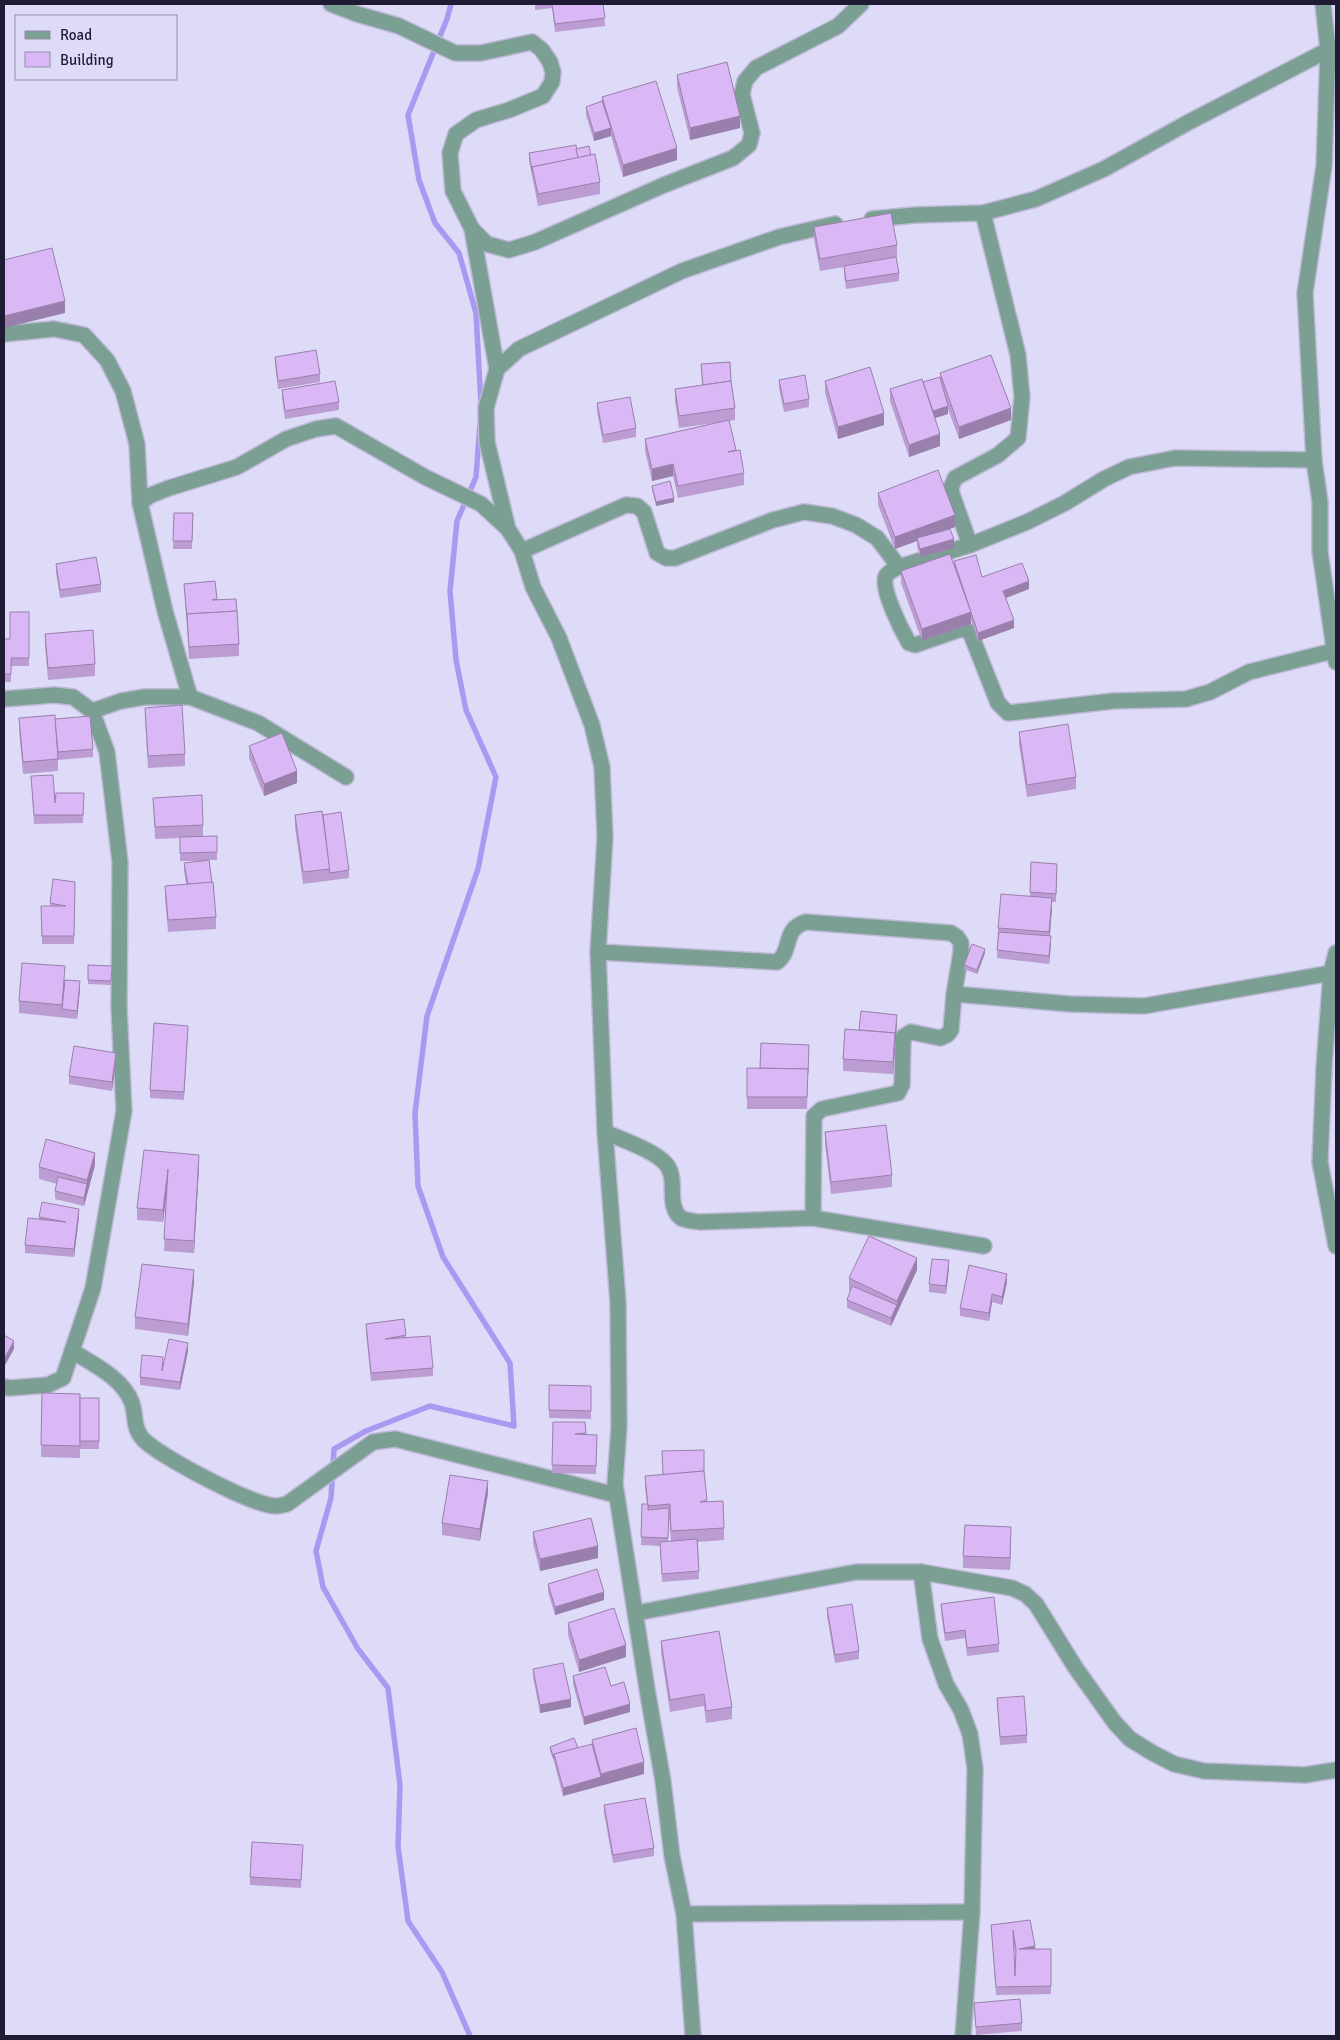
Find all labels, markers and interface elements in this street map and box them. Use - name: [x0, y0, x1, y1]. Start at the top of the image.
- legend: [15, 15, 178, 80]
- text: Road: [60, 26, 92, 44]
- text: Building: [60, 51, 114, 69]

